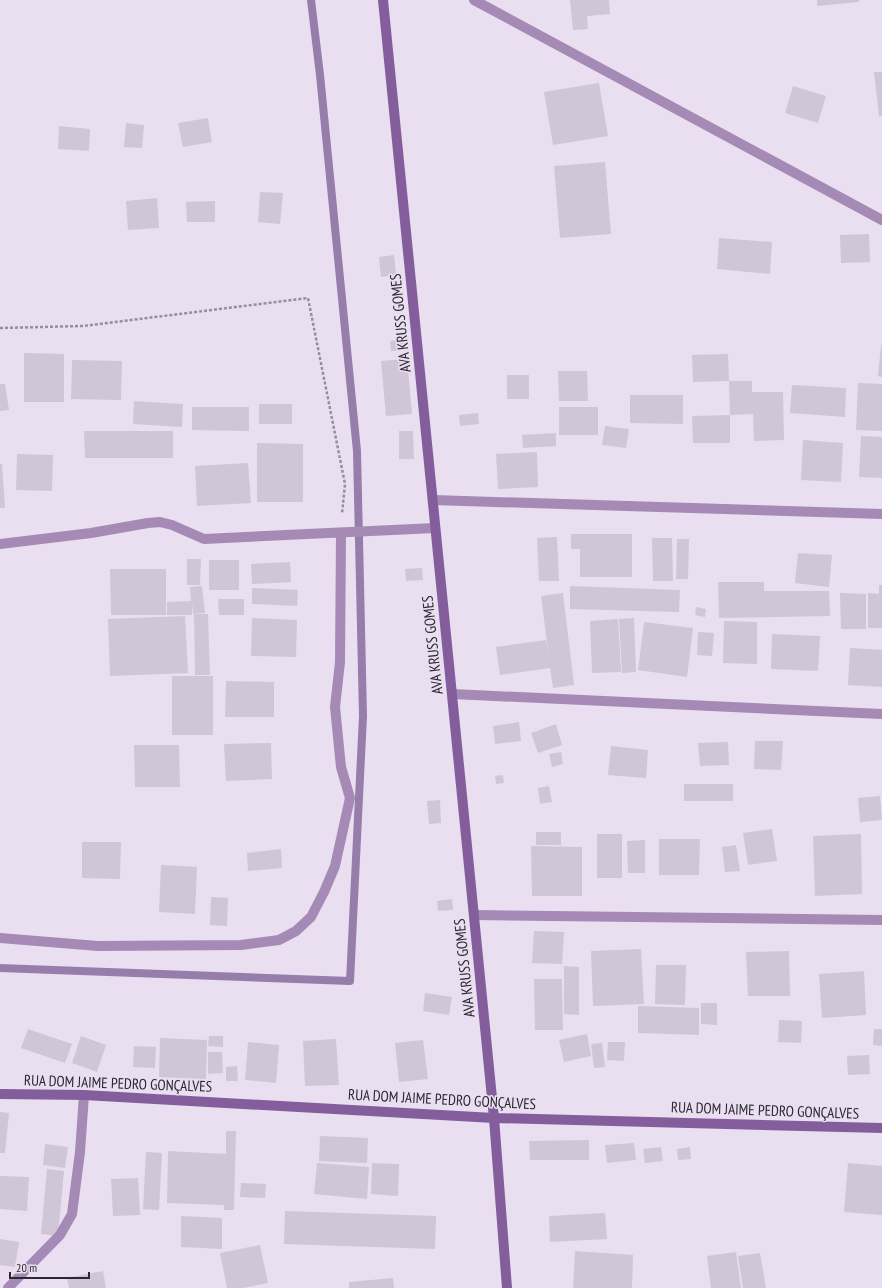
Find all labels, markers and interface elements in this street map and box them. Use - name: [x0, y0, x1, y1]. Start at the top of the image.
- street label: AVA KRUSS GOMES: [385, 273, 415, 373]
- street label: AVA KRUSS GOMES: [417, 595, 447, 695]
- street label: AVA KRUSS GOMES: [449, 918, 479, 1018]
- street label: RUA DOM JAIME PEDRO GONÇALVES: [24, 1070, 212, 1096]
- street label: RUA DOM JAIME PEDRO GONÇALVES: [347, 1085, 537, 1113]
- street label: RUA DOM JAIME PEDRO GONÇALVES: [671, 1097, 859, 1123]
- scale bar: [10, 1254, 89, 1280]
- text: 20 m: [16, 1260, 37, 1275]

